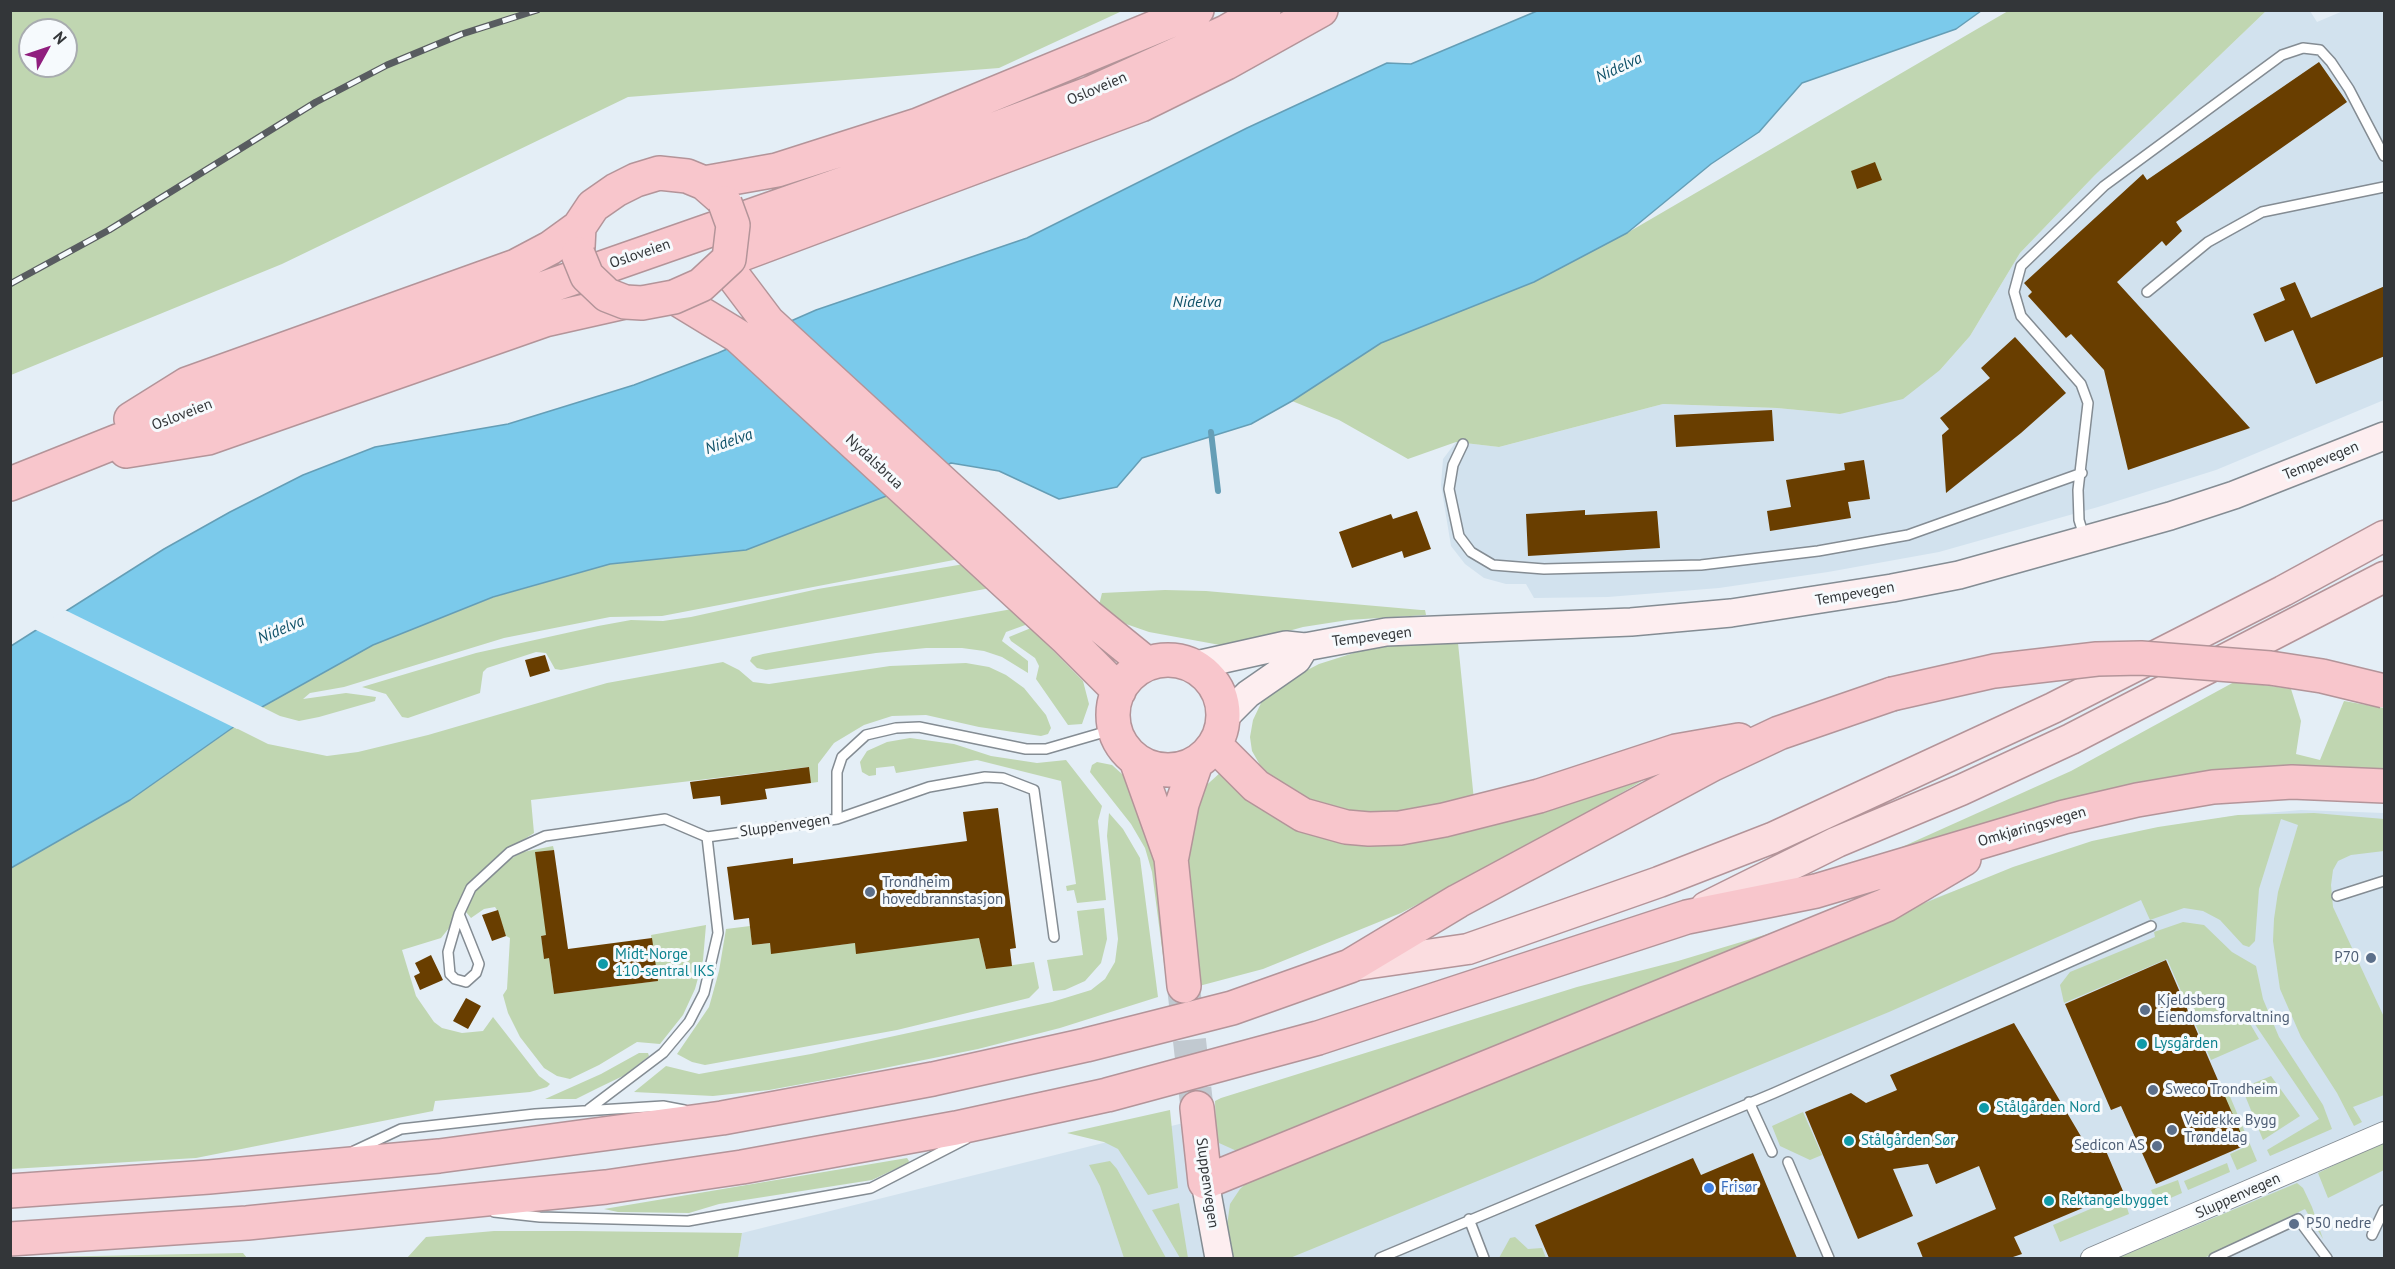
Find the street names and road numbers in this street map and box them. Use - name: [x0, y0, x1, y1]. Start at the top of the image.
- street label: Osloveien: [1064, 68, 1130, 110]
- street label: Osloveien: [607, 235, 673, 273]
- street label: Osloveien: [149, 395, 215, 435]
- street label: Nydalsbrua: [842, 431, 906, 493]
- street label: Tempevegen: [2281, 438, 2361, 484]
- street label: Tempevegen: [1814, 578, 1896, 610]
- street label: Tempevegen: [1331, 623, 1413, 651]
- street label: Omkjøringsvegen: [1976, 803, 2088, 851]
- street label: Sluppenvegen: [739, 811, 831, 841]
- street label: Sluppenvegen: [1192, 1137, 1222, 1229]
- street label: Sluppenvegen: [2193, 1169, 2283, 1223]

